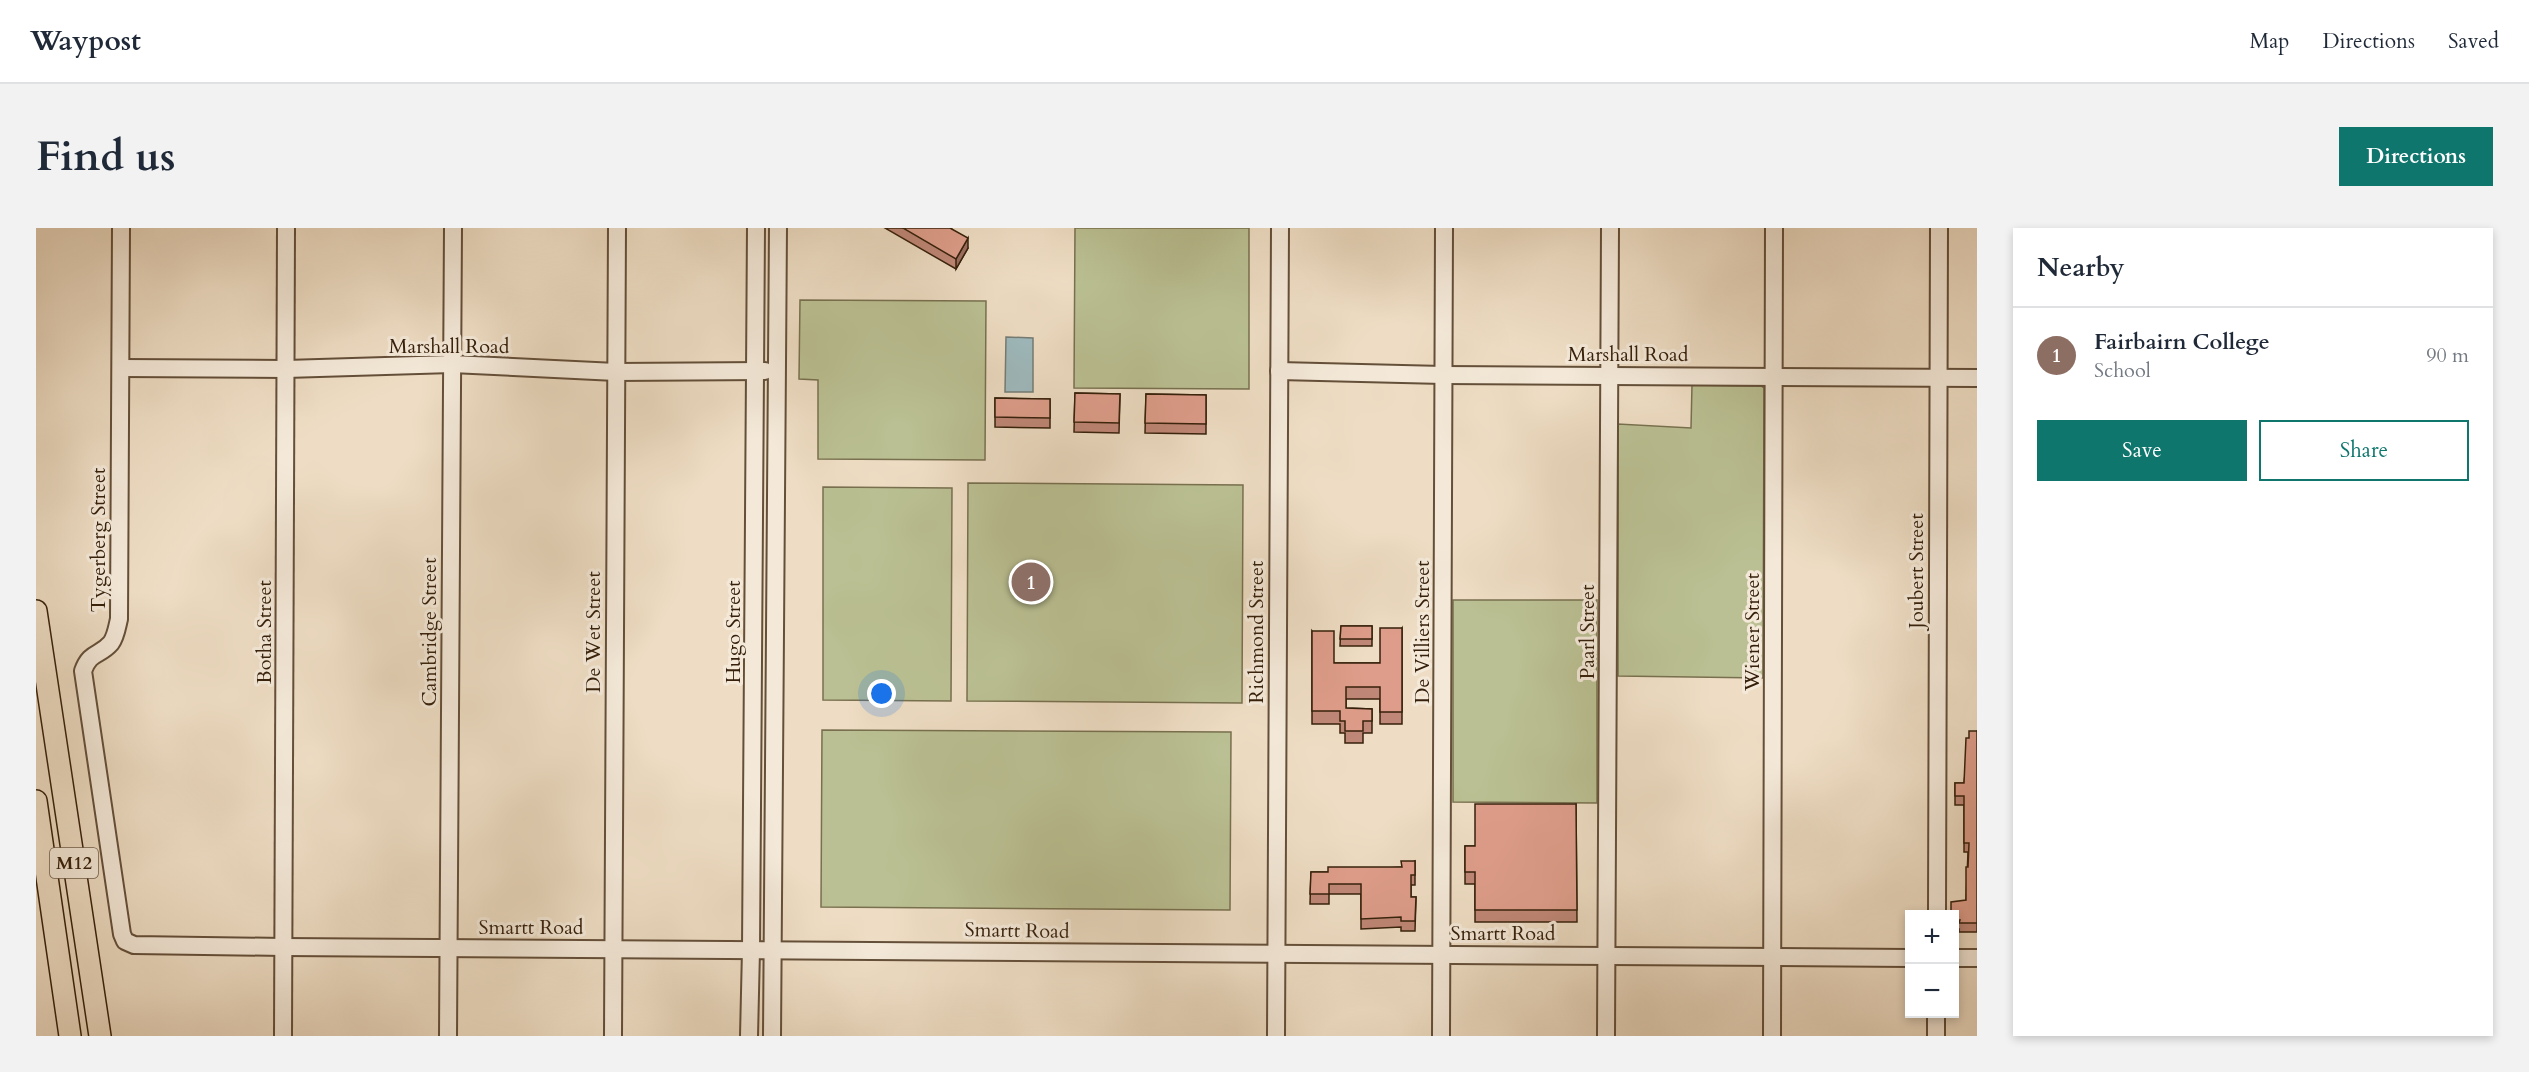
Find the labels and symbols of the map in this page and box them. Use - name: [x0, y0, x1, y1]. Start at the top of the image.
- street label: Marshall Road: [389, 333, 510, 360]
- street label: Marshall Road: [1568, 341, 1689, 368]
- street label: Tygerberg Street: [85, 467, 112, 612]
- street label: Joubert Street: [1903, 513, 1930, 632]
- street label: Cambridge Street: [416, 557, 443, 706]
- pin: 1: [1012, 560, 1050, 604]
- street label: Richmond Street: [1243, 560, 1270, 703]
- street label: De Villiers Street: [1409, 560, 1436, 704]
- street label: De Wet Street: [580, 570, 607, 693]
- street label: Wiener Street: [1739, 572, 1766, 692]
- street label: Botha Street: [251, 579, 278, 684]
- street label: Hugo Street: [720, 580, 747, 684]
- street label: Paarl Street: [1574, 584, 1601, 679]
- your location: [867, 679, 896, 708]
- road number: M12: [50, 848, 98, 878]
- street label: Smartt Road: [479, 914, 584, 941]
- street label: Smartt Road: [964, 916, 1070, 945]
- street label: Smartt Road: [1451, 920, 1556, 947]

